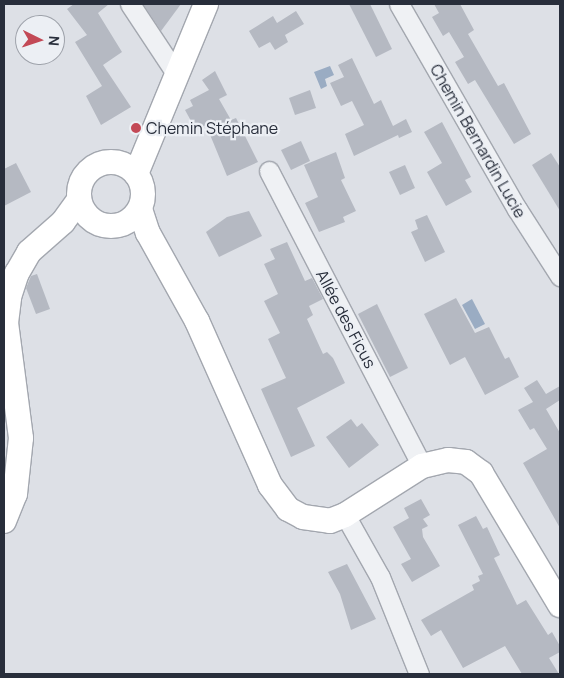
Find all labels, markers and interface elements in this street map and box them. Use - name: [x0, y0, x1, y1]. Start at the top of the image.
- north arrow: [15, 15, 65, 65]
- text: N: [45, 35, 64, 47]
- street label: Chemin Bernardin Lucie: [426, 61, 530, 221]
- place label: Chemin Stéphane: [146, 118, 278, 138]
- marker: Chemin Stéphane: [130, 122, 142, 134]
- street label: Allée des Ficus: [312, 267, 380, 371]

